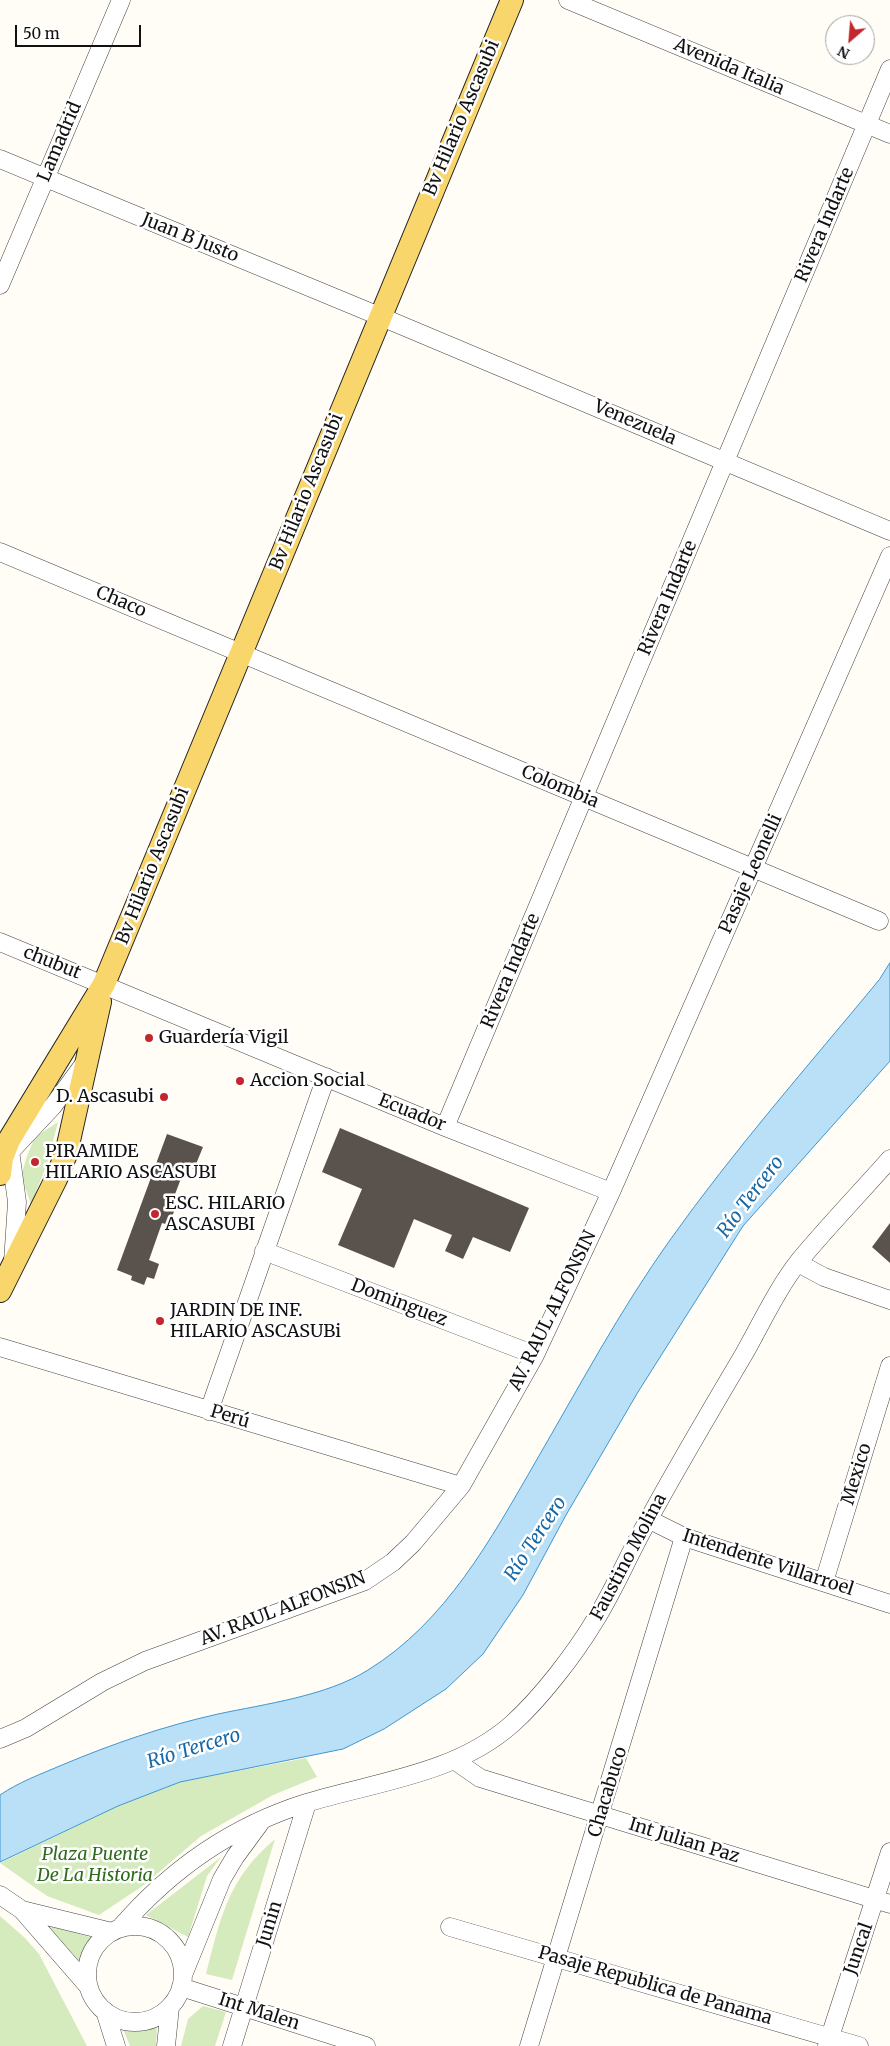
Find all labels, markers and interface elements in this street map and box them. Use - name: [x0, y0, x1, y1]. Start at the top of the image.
- scale bar: [18, 15, 144, 47]
- north arrow: [825, 15, 875, 65]
- text: 50 m: [23, 24, 60, 43]
- street label: Avenida Italia: [671, 34, 787, 100]
- street label: Bv Hilario Ascasubi: [419, 37, 505, 199]
- text: N: [835, 42, 853, 63]
- street label: Lamadrid: [34, 99, 86, 185]
- street label: Rivera Indarte: [791, 164, 859, 286]
- street label: Juan B Justo: [138, 209, 242, 267]
- street label: Venezuela: [591, 396, 679, 450]
- street label: Bv Hilario Ascasubi: [266, 410, 348, 574]
- street label: Rivera Indarte: [634, 537, 702, 659]
- street label: Chaco: [93, 582, 149, 622]
- street label: Colombia: [518, 761, 602, 813]
- street label: Bv Hilario Ascasubi: [112, 784, 194, 948]
- street label: Pasaje Leonelli: [715, 811, 787, 937]
- street label: Rivera Indarte: [477, 910, 545, 1032]
- street label: chubut: [20, 942, 84, 984]
- place label: Guardería Vigil: [159, 1027, 289, 1049]
- marker: Guardería Vigil: [143, 1032, 155, 1044]
- place label: Accion Social: [250, 1070, 365, 1092]
- marker: Accion Social: [234, 1075, 246, 1087]
- place label: D. Ascasubi: [56, 1086, 154, 1108]
- street label: Ecuador: [375, 1090, 449, 1136]
- marker: D. Ascasubi: [158, 1091, 170, 1103]
- place label: PIRAMIDE HILARIO ASCASUBI: [45, 1141, 217, 1184]
- water label: Río Tercero: [713, 1152, 789, 1242]
- marker: PIRAMIDE HILARIO ASCASUBI: [29, 1156, 41, 1168]
- place label: ESC. HILARIO ASCASUBI: [165, 1193, 285, 1236]
- marker: ESC. HILARIO ASCASUBI: [149, 1208, 161, 1220]
- street label: AV. RAUL ALFONSIN: [505, 1227, 601, 1395]
- street label: Dominguez: [348, 1275, 450, 1331]
- place label: JARDIN DE INF. HILARIO ASCASUBi: [170, 1300, 341, 1342]
- marker: JARDIN DE INF. HILARIO ASCASUBi: [154, 1315, 166, 1327]
- street label: Perú: [208, 1401, 252, 1433]
- street label: Mexico: [837, 1441, 877, 1507]
- street label: Faustino Molina: [587, 1490, 671, 1624]
- water label: Río Tercero: [500, 1492, 572, 1586]
- street label: Intendente Villarroel: [680, 1525, 856, 1601]
- street label: AV. RAUL ALFONSIN: [197, 1567, 369, 1651]
- water label: Río Tercero: [145, 1724, 243, 1774]
- street label: Chacabuco: [584, 1744, 632, 1840]
- street label: Int Julian Paz: [626, 1814, 742, 1868]
- park label: Plaza Puente De La Historia: [37, 1844, 153, 1886]
- street label: Junin: [253, 1898, 287, 1950]
- street label: Juncal: [840, 1920, 878, 1978]
- street label: Pasaje Republica de Panama: [536, 1942, 774, 2030]
- street label: Int Malen: [216, 1989, 302, 2035]

